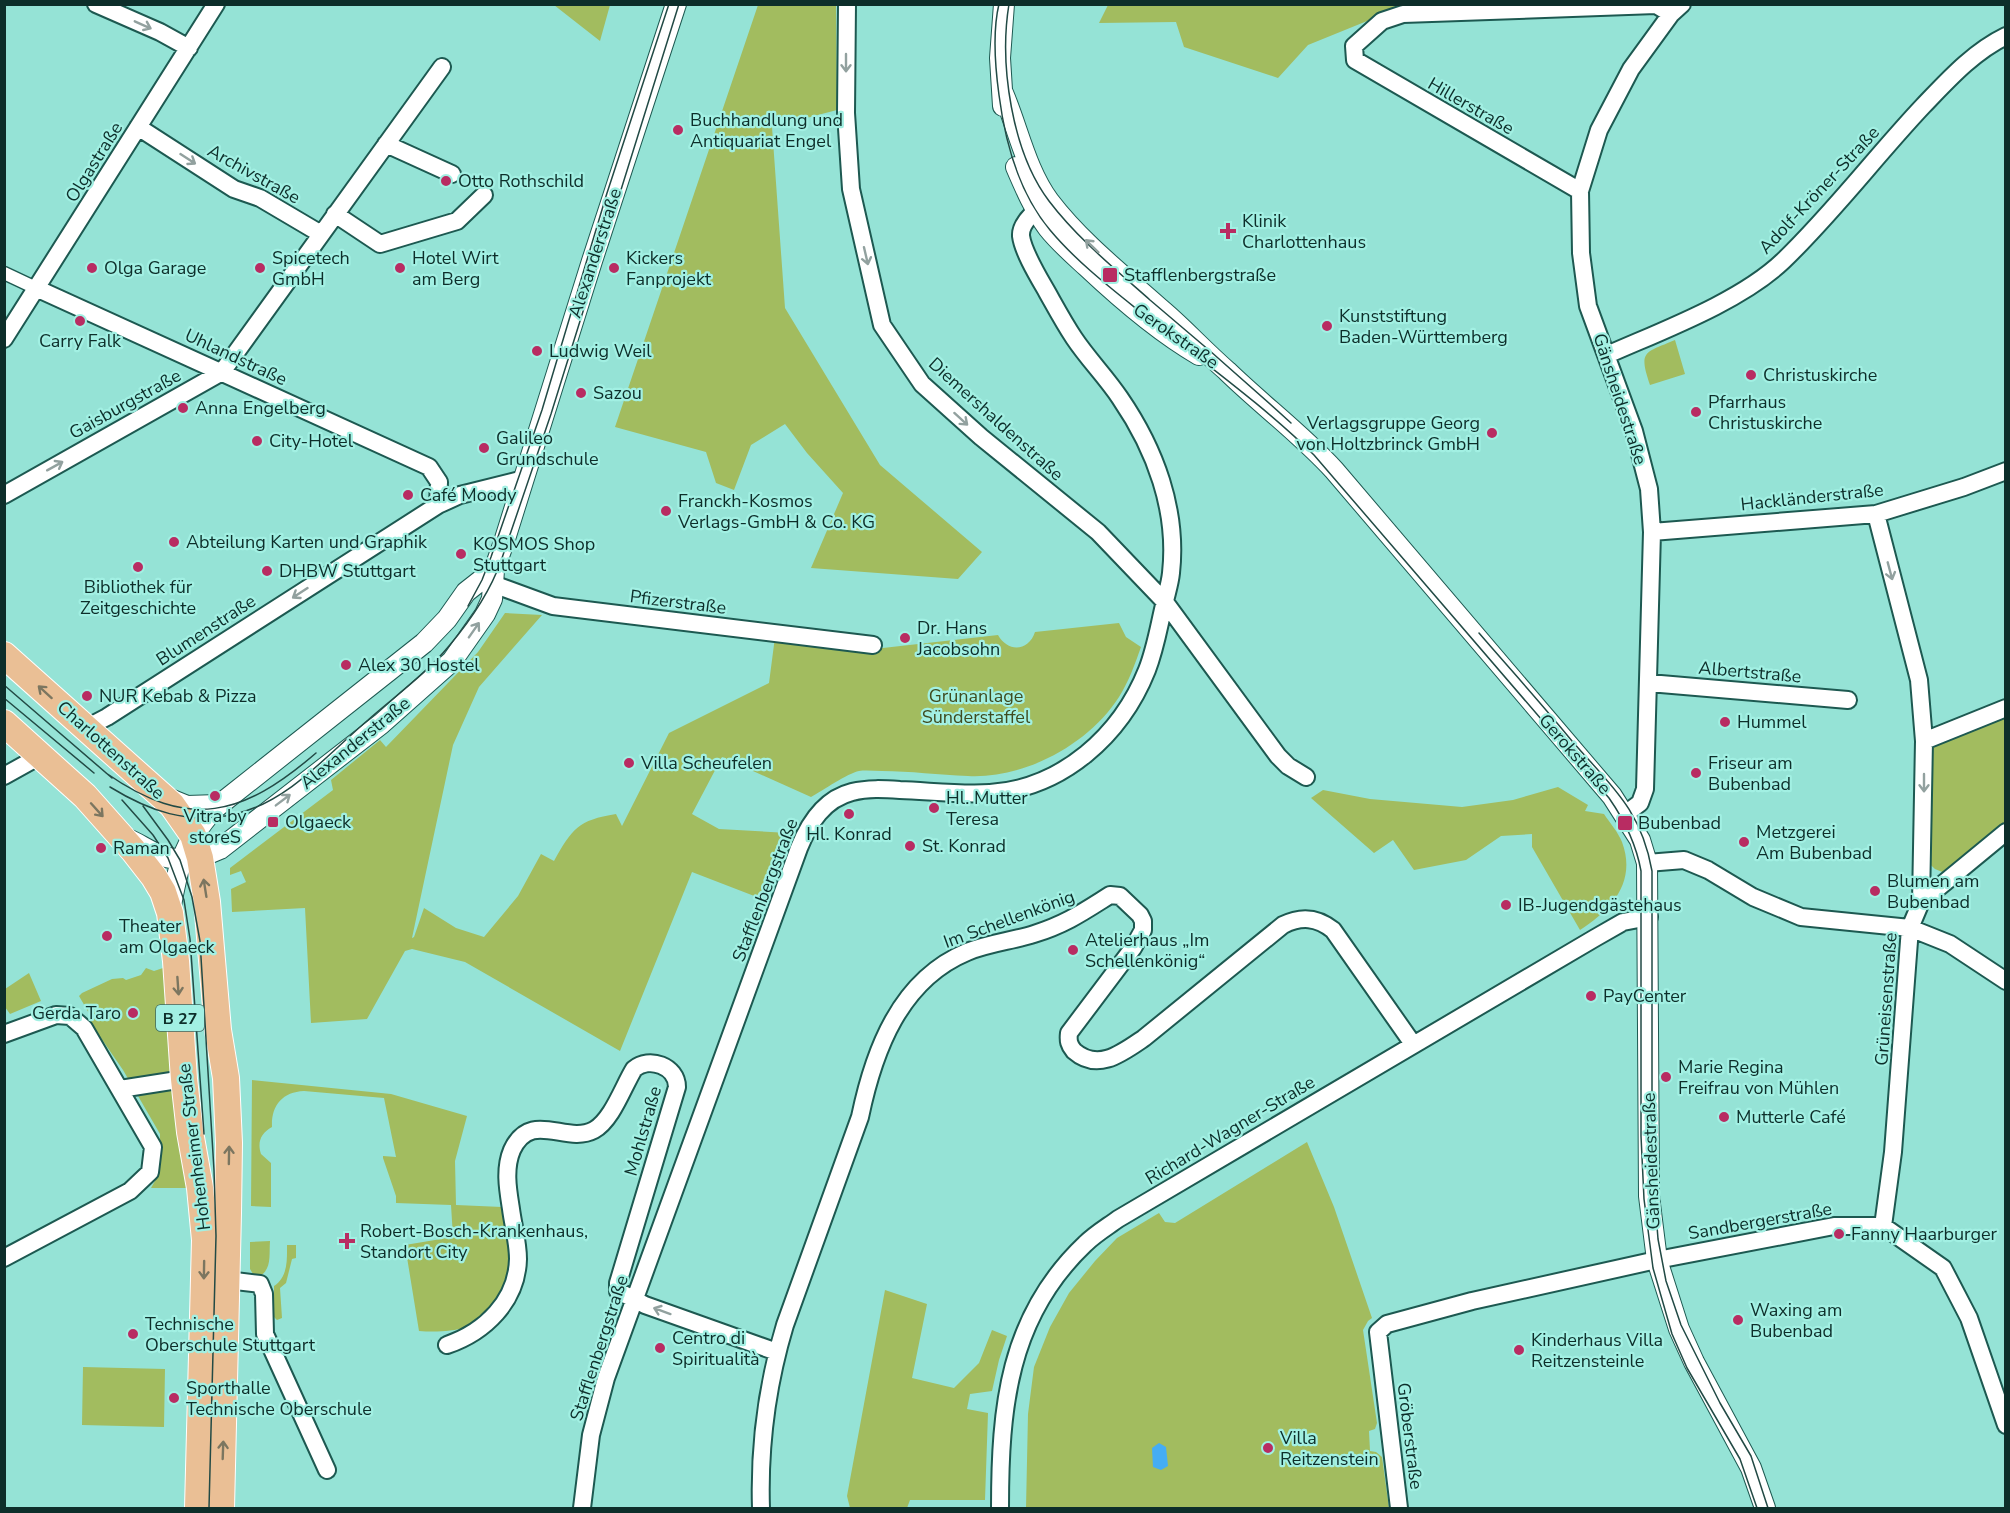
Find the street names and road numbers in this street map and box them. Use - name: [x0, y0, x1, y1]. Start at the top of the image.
- street label: Hillerstraße: [1424, 72, 1518, 140]
- street label: Olgastraße: [60, 117, 128, 207]
- street label: Adolf-Kröner-Straße: [1753, 121, 1885, 259]
- street label: Archivstraße: [203, 139, 305, 209]
- street label: Alexanderstraße: [563, 185, 627, 321]
- street label: Gerokstraße: [1128, 298, 1224, 374]
- street label: Uhlandstraße: [181, 323, 291, 391]
- street label: Gänsheidestraße: [1587, 330, 1653, 468]
- street label: Diemershaldenstraße: [923, 352, 1069, 486]
- street label: Gaisburgstraße: [65, 363, 185, 445]
- street label: Hackländerstraße: [1739, 478, 1885, 516]
- street label: Pfizerstraße: [628, 584, 728, 620]
- street label: Blumenstraße: [152, 589, 260, 671]
- street label: Albertstraße: [1698, 656, 1802, 688]
- street label: Alexanderstraße: [295, 691, 415, 795]
- street label: Charlottenstraße: [52, 695, 170, 805]
- street label: Gerokstraße: [1533, 709, 1617, 799]
- street label: Stafflenbergstraße: [727, 815, 803, 965]
- street label: Im Schellenkönig: [940, 884, 1078, 954]
- street label: Grüneisenstraße: [1869, 932, 1903, 1066]
- road number: B 27: [156, 1005, 204, 1031]
- street label: Hohenheimer Straße: [172, 1062, 216, 1232]
- street label: Richard-Wagner-Straße: [1141, 1070, 1319, 1190]
- street label: Mohlstraße: [619, 1083, 667, 1179]
- street label: Gänsheidestraße: [1637, 1092, 1665, 1230]
- street label: Sandbergerstraße: [1686, 1197, 1834, 1245]
- street label: Stafflenbergstraße: [564, 1272, 634, 1424]
- street label: Gröberstraße: [1392, 1381, 1428, 1491]

